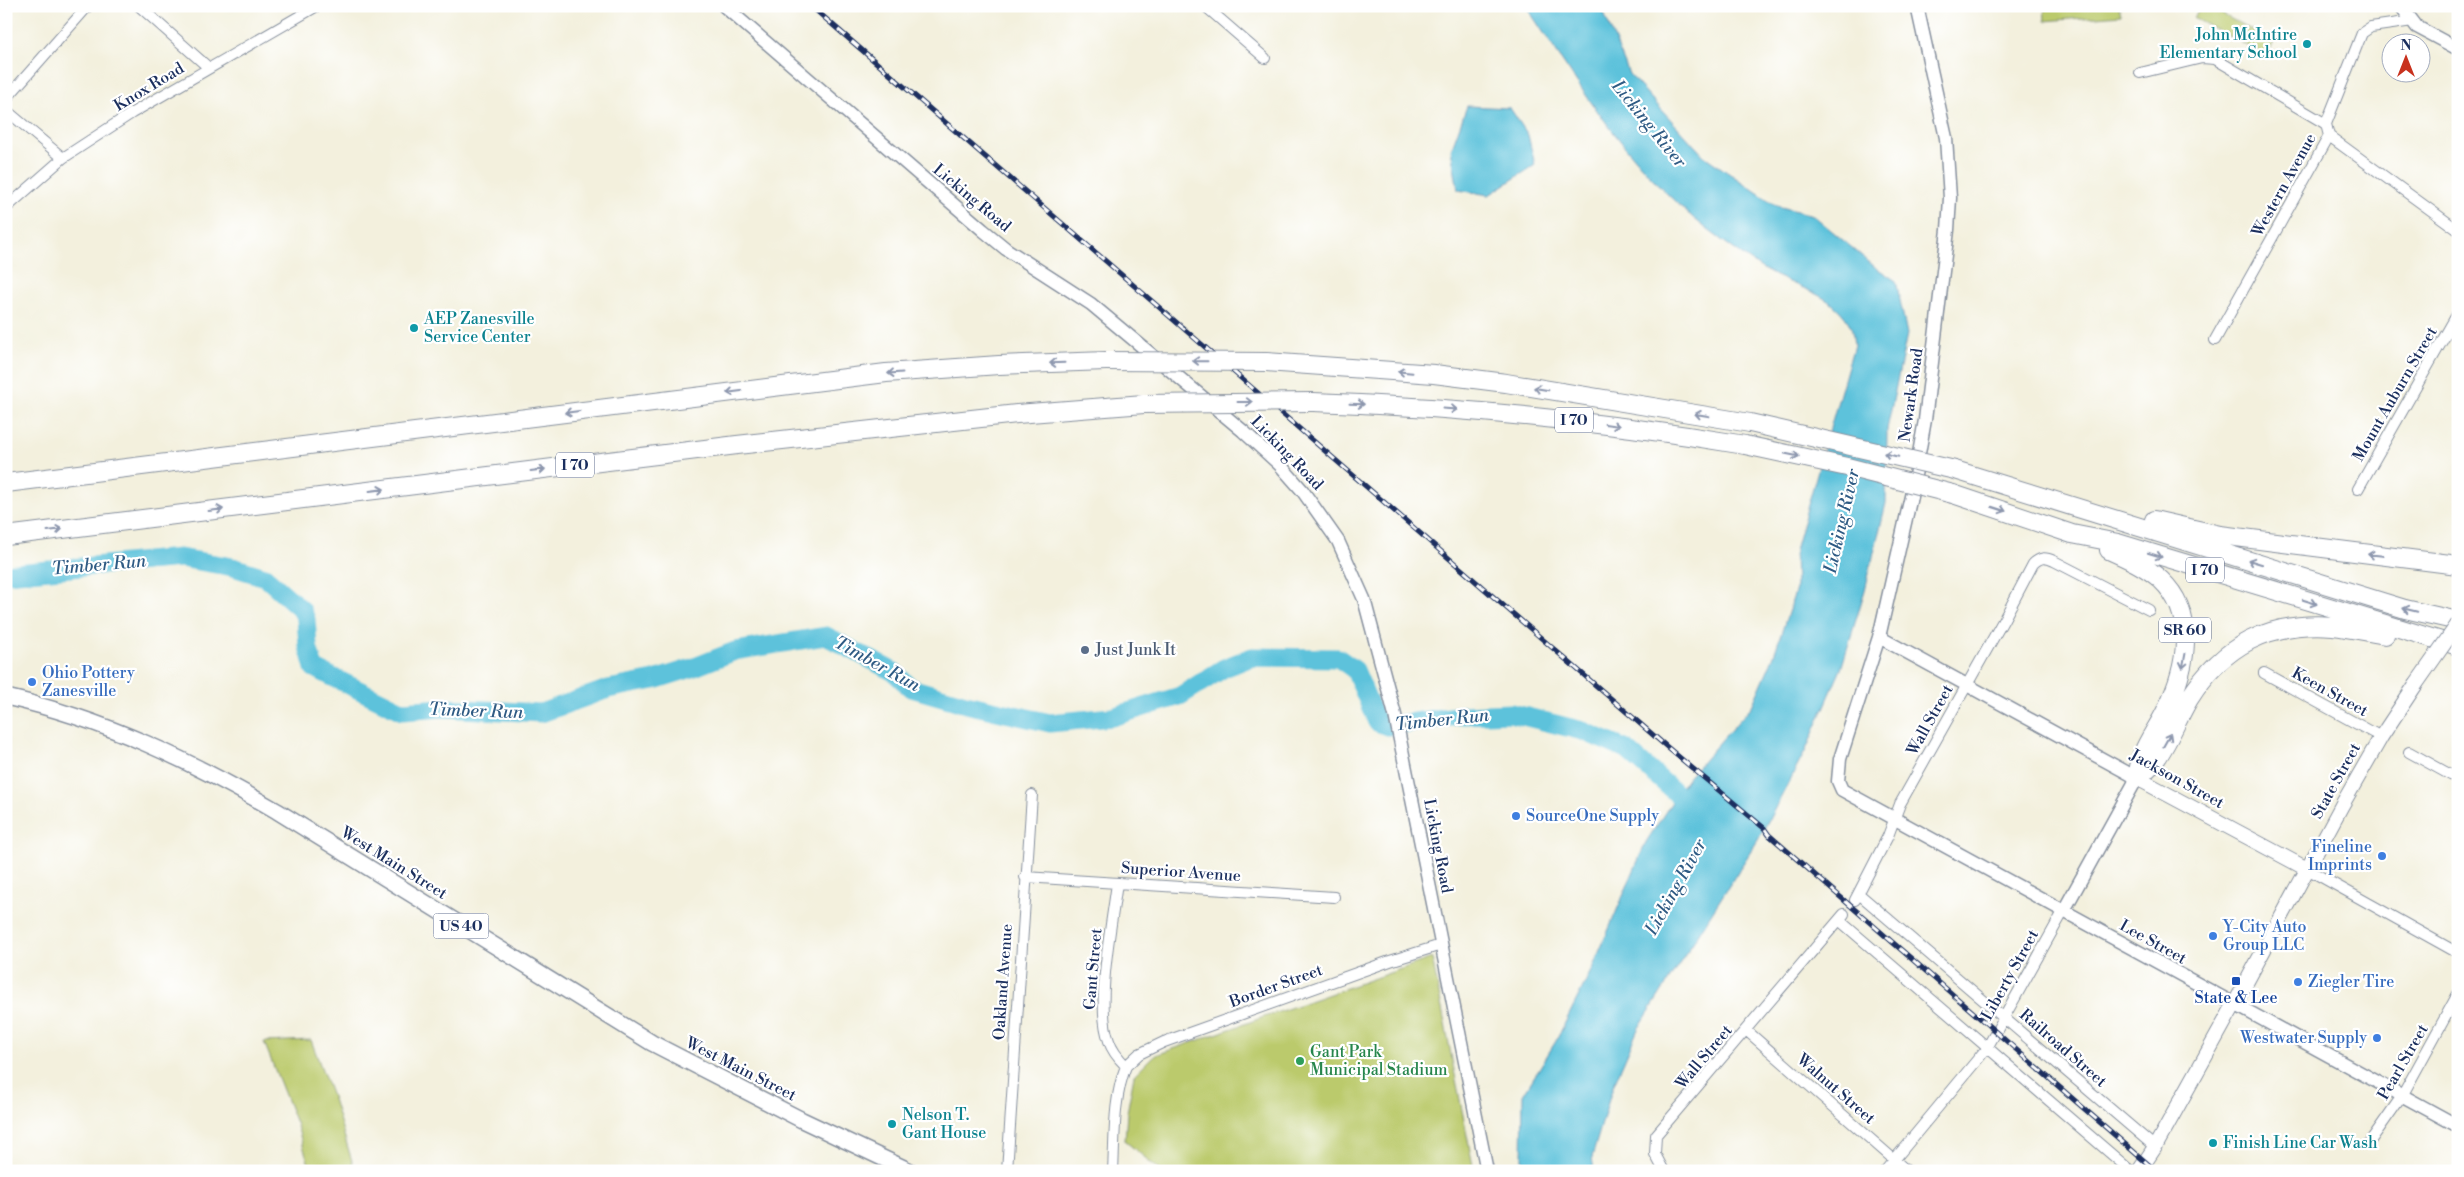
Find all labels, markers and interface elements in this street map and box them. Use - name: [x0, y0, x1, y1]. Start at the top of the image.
- place label: John McIntire Elementary School: [2160, 25, 2297, 63]
- north arrow: [2382, 32, 2432, 82]
- text: N: [2400, 37, 2412, 55]
- marker: John McIntire Elementary School: [2301, 38, 2313, 50]
- street label: Knox Road: [110, 58, 188, 116]
- water label: Licking River: [1606, 75, 1692, 173]
- street label: Western Avenue: [2247, 130, 2321, 241]
- street label: Licking Road: [929, 160, 1015, 236]
- place label: AEP Zanesville Service Center: [423, 309, 535, 347]
- marker: AEP Zanesville Service Center: [408, 322, 420, 334]
- street label: Mount Auburn Street: [2348, 323, 2442, 465]
- street label: Newark Road: [1895, 347, 1927, 443]
- one-way arrow: [1192, 356, 1208, 366]
- one-way arrow: [1049, 358, 1065, 367]
- one-way arrow: [1398, 367, 1414, 377]
- one-way arrow: [887, 368, 903, 377]
- one-way arrow: [1534, 384, 1550, 394]
- one-way arrow: [726, 387, 742, 397]
- one-way arrow: [1237, 397, 1253, 407]
- one-way arrow: [1349, 399, 1365, 408]
- one-way arrow: [1442, 404, 1458, 413]
- one-way arrow: [565, 408, 581, 418]
- road number: I 70: [1555, 408, 1593, 432]
- one-way arrow: [1694, 409, 1710, 419]
- street label: Licking Road: [1247, 412, 1327, 494]
- one-way arrow: [1603, 420, 1619, 430]
- one-way arrow: [1883, 450, 1899, 459]
- one-way arrow: [1784, 451, 1800, 460]
- road number: I 70: [556, 452, 594, 478]
- one-way arrow: [530, 465, 546, 475]
- water label: Licking River: [1819, 466, 1865, 576]
- one-way arrow: [369, 485, 385, 495]
- one-way arrow: [208, 505, 224, 515]
- one-way arrow: [1990, 505, 2006, 515]
- one-way arrow: [46, 525, 62, 535]
- water label: Timber Run: [51, 549, 148, 581]
- one-way arrow: [2146, 550, 2162, 560]
- one-way arrow: [2367, 550, 2383, 560]
- one-way arrow: [2247, 557, 2263, 567]
- road number: I 70: [2186, 558, 2224, 582]
- one-way arrow: [2302, 598, 2318, 608]
- one-way arrow: [2403, 605, 2419, 614]
- road number: SR 60: [2159, 618, 2211, 642]
- water label: Timber Run: [830, 631, 925, 697]
- place label: Just Junk It: [1094, 640, 1176, 660]
- marker: Just Junk It: [1079, 644, 1091, 656]
- one-way arrow: [2179, 653, 2188, 669]
- place label: Ohio Pottery Zanesville: [42, 663, 135, 701]
- street label: Keen Street: [2288, 663, 2372, 721]
- marker: Ohio Pottery Zanesville: [26, 676, 38, 688]
- street label: Wall Street: [1902, 681, 1958, 760]
- water label: Timber Run: [428, 698, 525, 724]
- water label: Timber Run: [1394, 704, 1491, 736]
- one-way arrow: [2162, 733, 2172, 747]
- street label: State Street: [2307, 739, 2365, 822]
- street label: Jackson Street: [2126, 744, 2228, 813]
- street label: Licking Road: [1419, 797, 1457, 895]
- place label: SourceOne Supply: [1526, 806, 1659, 826]
- marker: SourceOne Supply: [1510, 810, 1522, 822]
- street label: West Main Street: [336, 822, 451, 904]
- water label: Licking River: [1640, 835, 1712, 940]
- place label: Fineline Imprints: [2308, 837, 2372, 875]
- marker: Fineline Imprints: [2376, 850, 2388, 862]
- street label: Superior Avenue: [1120, 858, 1242, 886]
- road number: US 40: [434, 914, 488, 938]
- street label: Lee Street: [2116, 915, 2190, 969]
- place label: Y-City Auto Group LLC: [2222, 917, 2306, 955]
- street label: Oakland Avenue: [989, 923, 1017, 1041]
- street label: Liberty Street: [1977, 926, 2043, 1024]
- street label: Gant Street: [1079, 927, 1107, 1011]
- marker: Y-City Auto Group LLC: [2207, 930, 2219, 942]
- street label: Border Street: [1226, 960, 1326, 1012]
- place label: Ziegler Tire: [2308, 972, 2394, 992]
- marker: State & Lee: [2230, 975, 2242, 987]
- marker: Ziegler Tire: [2292, 976, 2304, 988]
- place label: State & Lee: [2195, 988, 2277, 1008]
- street label: Railroad Street: [2015, 1005, 2111, 1092]
- street label: Pearl Street: [2373, 1020, 2433, 1103]
- street label: Wall Street: [1671, 1021, 1737, 1094]
- place label: Westwater Supply: [2239, 1028, 2367, 1048]
- street label: West Main Street: [681, 1032, 800, 1106]
- marker: Westwater Supply: [2371, 1032, 2383, 1044]
- place label: Gant Park Municipal Stadium: [1310, 1042, 1448, 1080]
- street label: Walnut Street: [1792, 1049, 1880, 1129]
- marker: Gant Park Municipal Stadium: [1294, 1055, 1306, 1067]
- place label: Nelson T. Gant House: [902, 1105, 986, 1143]
- marker: Nelson T. Gant House: [886, 1118, 898, 1130]
- place label: Finish Line Car Wash: [2223, 1133, 2378, 1153]
- marker: Finish Line Car Wash: [2207, 1137, 2219, 1149]

